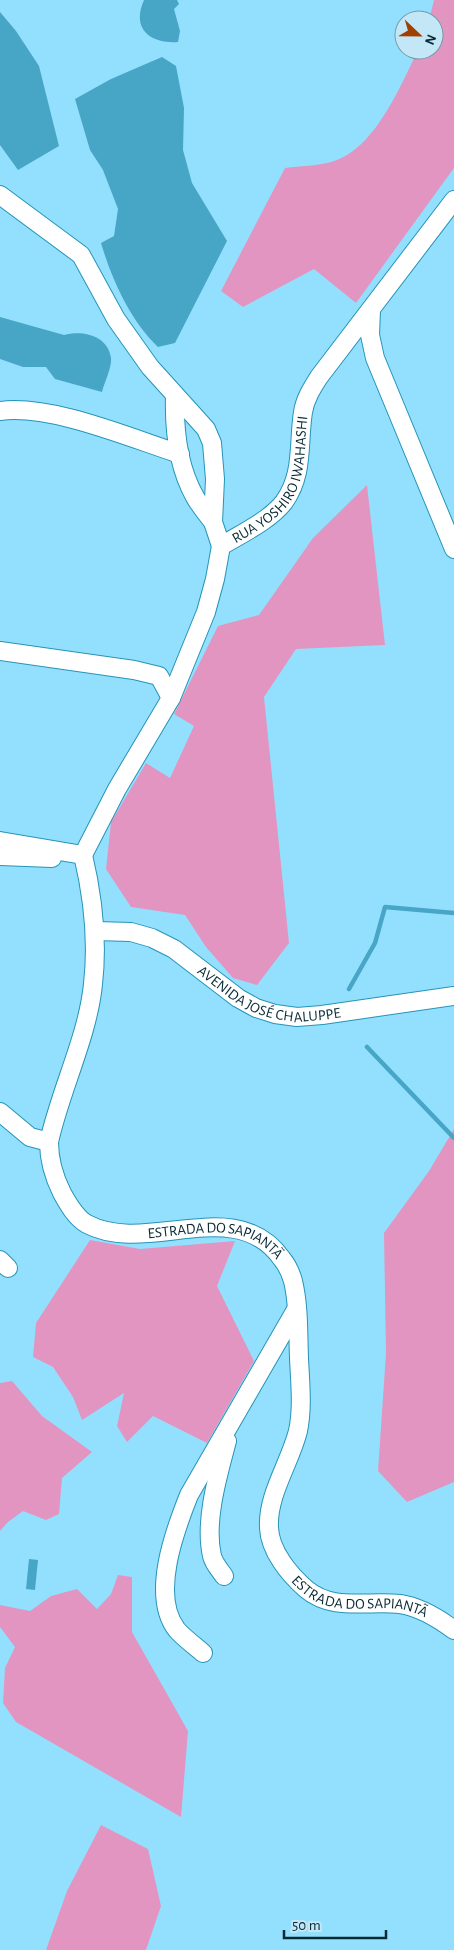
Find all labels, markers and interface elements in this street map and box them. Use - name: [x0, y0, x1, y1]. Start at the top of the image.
- north arrow: [394, 10, 444, 60]
- text: N: [422, 32, 438, 47]
- street label: RUA YOSHIRO IWAHASHI: [230, 415, 310, 546]
- street label: AVENIDA JOSÉ CHALUPPE: [195, 963, 342, 1025]
- street label: ESTRADA DO SAPIANTÃ: [147, 1220, 287, 1262]
- street label: ESTRADA DO SAPIANTÃ: [289, 1573, 431, 1620]
- scale bar: [284, 1908, 386, 1940]
- text: 50 m: [292, 1918, 321, 1933]

